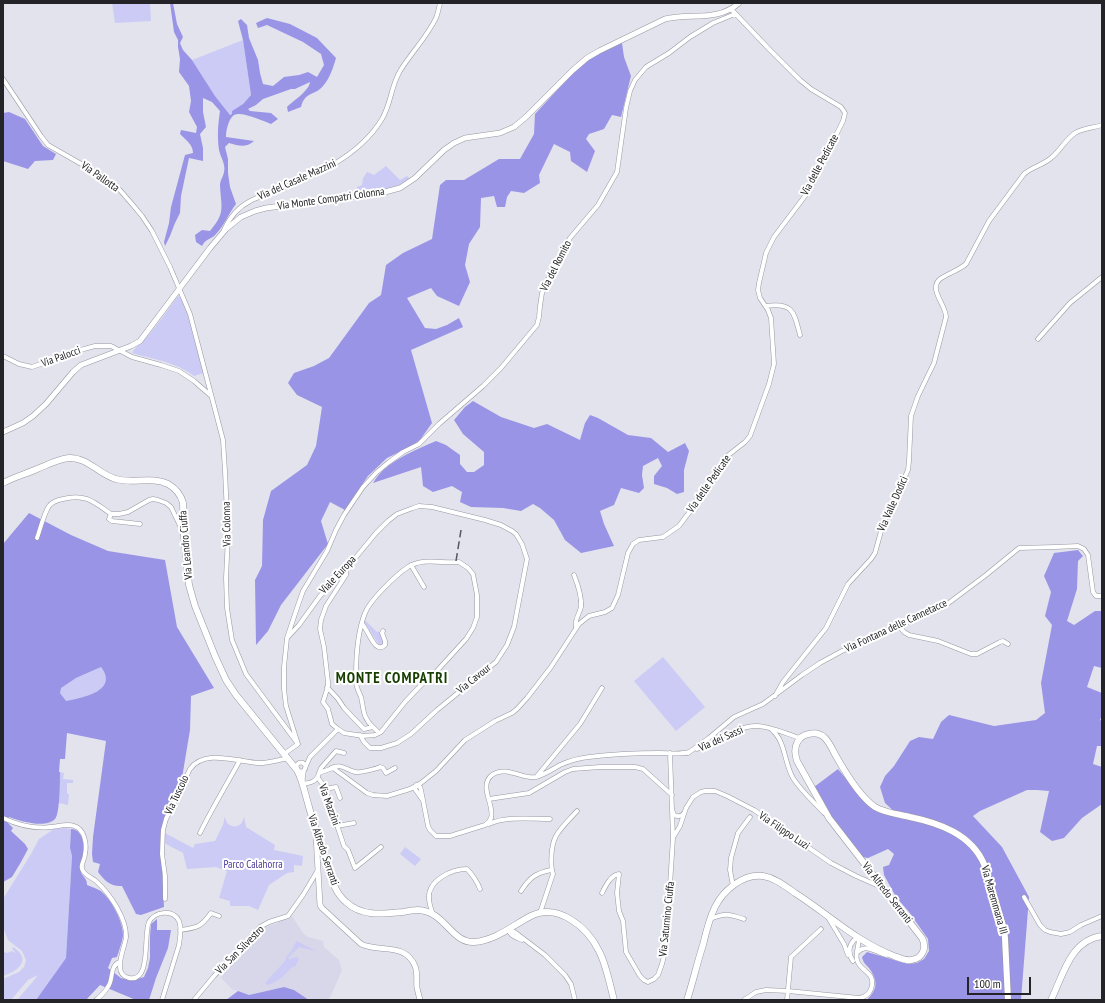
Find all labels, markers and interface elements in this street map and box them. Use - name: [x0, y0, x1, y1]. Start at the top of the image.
- street label: Via delle Pedicate: [798, 132, 842, 198]
- street label: Via del Casale Mazzini: [256, 157, 338, 203]
- street label: Via Pallotta: [78, 159, 122, 195]
- street label: Via Monte Compatri Colonna: [277, 185, 385, 213]
- street label: Via del Romito: [538, 238, 574, 294]
- street label: Via Palocci: [40, 344, 82, 370]
- street label: Via delle Pedicate: [684, 453, 734, 515]
- street label: Via Valle Dodici: [875, 474, 911, 534]
- street label: Via Colonna: [220, 501, 234, 547]
- street label: Via Leandro Ciuffa: [176, 510, 196, 580]
- street label: Viale Europa: [317, 553, 359, 597]
- street label: Via Fontana delle Cannetacce: [843, 596, 949, 656]
- street label: Via Cavour: [454, 661, 494, 697]
- district label: MONTE COMPATRI: [336, 670, 448, 688]
- street label: Via dei Sassi: [697, 723, 745, 755]
- street label: Via Tuscolo: [162, 773, 192, 817]
- street label: Via Mazzini: [315, 782, 343, 828]
- street label: Via Filippo Luzi: [756, 809, 812, 853]
- street label: Via Alfredo Serranti: [305, 813, 341, 887]
- park label: Parco Calahorra: [223, 858, 283, 872]
- street label: Via Alfredo Serranti: [859, 860, 915, 926]
- street label: Via Maremmana III: [978, 864, 1010, 936]
- street label: Via Saturnino Ciuffa: [656, 881, 678, 957]
- street label: Via San Silvestro: [213, 923, 267, 977]
- scale bar: [969, 969, 1033, 995]
- text: 100 m: [974, 976, 1001, 991]

